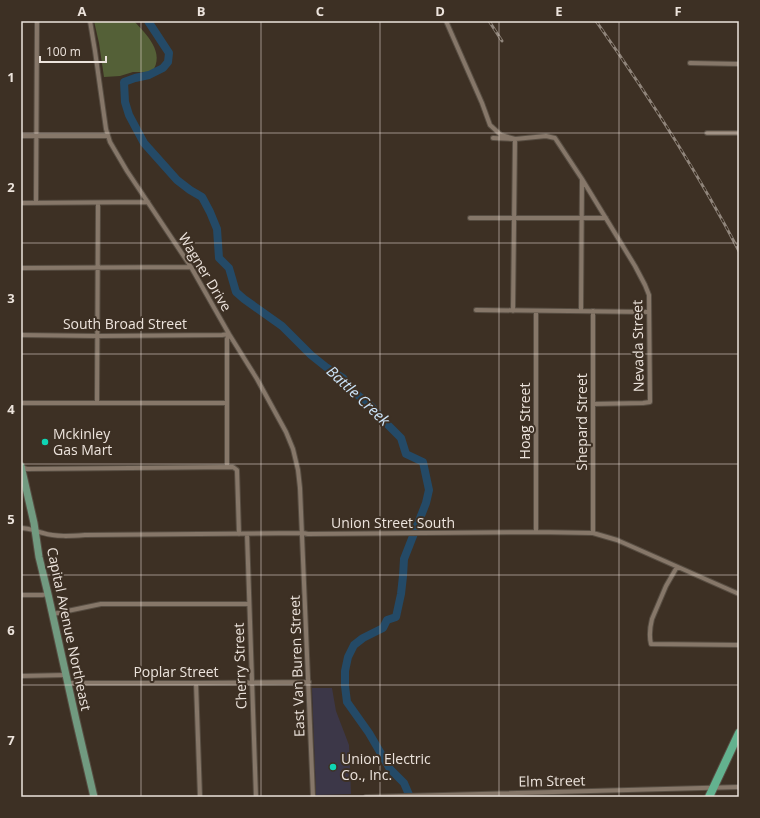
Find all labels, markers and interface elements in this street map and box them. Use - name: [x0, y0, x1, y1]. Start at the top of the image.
- text: A: [78, 2, 87, 20]
- text: B: [197, 2, 206, 20]
- text: C: [316, 2, 324, 20]
- text: D: [435, 2, 445, 20]
- text: E: [555, 2, 563, 20]
- text: F: [674, 2, 682, 20]
- scale bar: [40, 38, 106, 64]
- text: 100 m: [46, 43, 81, 60]
- text: 1: [7, 68, 15, 86]
- text: 2: [7, 178, 15, 196]
- street label: Wagner Drive: [175, 229, 236, 315]
- text: 3: [7, 289, 15, 307]
- street label: Nevada Street: [627, 300, 648, 392]
- street label: South Broad Street: [63, 314, 187, 333]
- water label: Battle Creek: [323, 361, 395, 430]
- street label: Shepard Street: [572, 373, 591, 471]
- street label: Hoag Street: [515, 383, 534, 459]
- text: 4: [7, 400, 15, 418]
- place label: Mckinley Gas Mart: [53, 424, 112, 459]
- marker: Mckinley Gas Mart: [40, 437, 50, 447]
- text: 5: [7, 510, 15, 528]
- street label: Union Street South: [331, 513, 455, 532]
- street label: Capital Avenue Northeast: [43, 545, 96, 712]
- street label: East Van Buren Street: [285, 595, 308, 737]
- text: 6: [7, 621, 15, 639]
- street label: Cherry Street: [228, 622, 251, 710]
- street label: Poplar Street: [133, 662, 219, 681]
- text: 7: [7, 731, 15, 749]
- place label: Union Electric Co., Inc.: [341, 749, 431, 784]
- marker: Union Electric Co., Inc.: [328, 762, 338, 772]
- street label: Elm Street: [518, 770, 586, 791]

